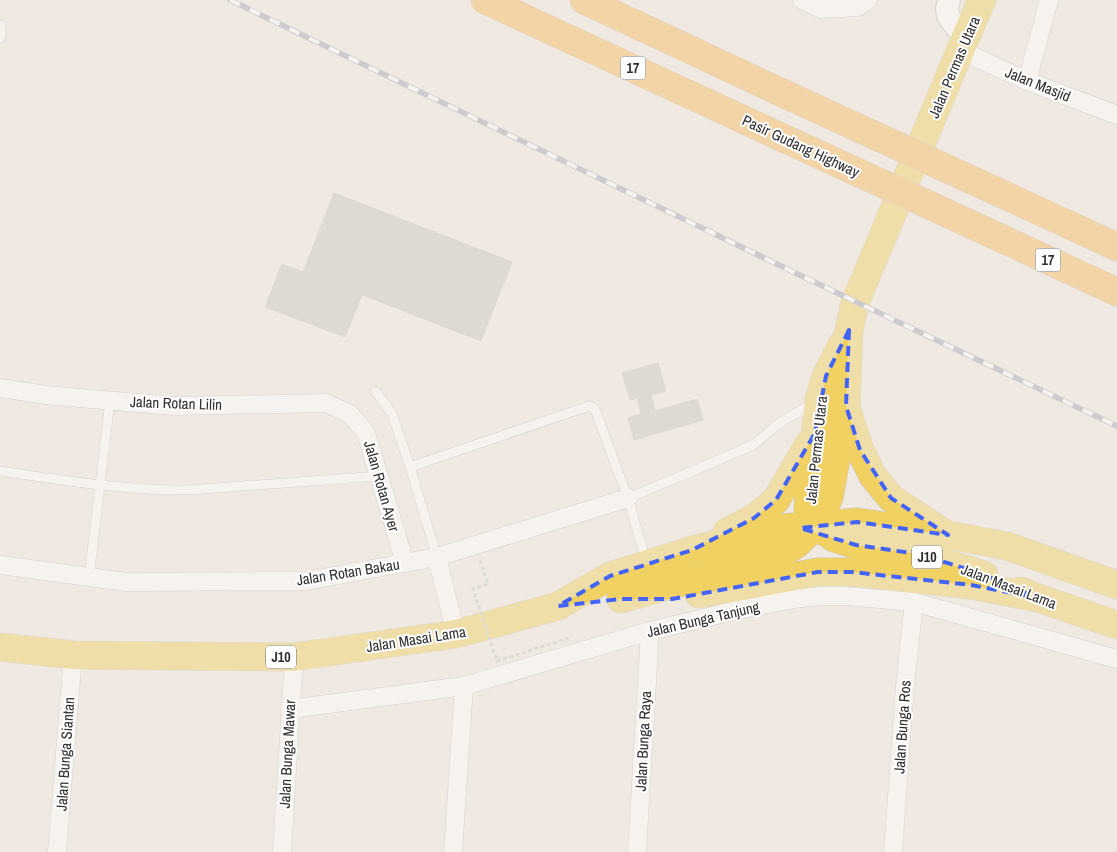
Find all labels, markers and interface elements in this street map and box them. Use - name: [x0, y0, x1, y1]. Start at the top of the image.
- street label: Jalan Permas Utara: [923, 13, 985, 121]
- road number: 17: [620, 56, 646, 80]
- street label: Jalan Masjid: [1002, 61, 1074, 107]
- street label: Pasir Gudang Highway: [739, 110, 864, 183]
- road number: 17: [1036, 248, 1060, 272]
- street label: Jalan Rotan Lilin: [130, 391, 222, 415]
- street label: Jalan Permas Utara: [800, 395, 832, 505]
- street label: Jalan Rotan Ayer: [359, 438, 405, 534]
- road number: J10: [912, 546, 942, 568]
- street label: Jalan Rotan Bakau: [295, 553, 401, 591]
- street label: Jalan Masai Lama: [958, 558, 1060, 614]
- street label: Jalan Bunga Tanjung: [645, 596, 762, 642]
- street label: Jalan Masai Lama: [365, 621, 467, 657]
- road number: J10: [266, 646, 296, 669]
- street label: Jalan Bunga Ros: [888, 680, 916, 774]
- street label: Jalan Bunga Raya: [630, 690, 656, 792]
- street label: Jalan Bunga Siantan: [51, 696, 79, 812]
- street label: Jalan Bunga Mawar: [274, 699, 300, 809]

